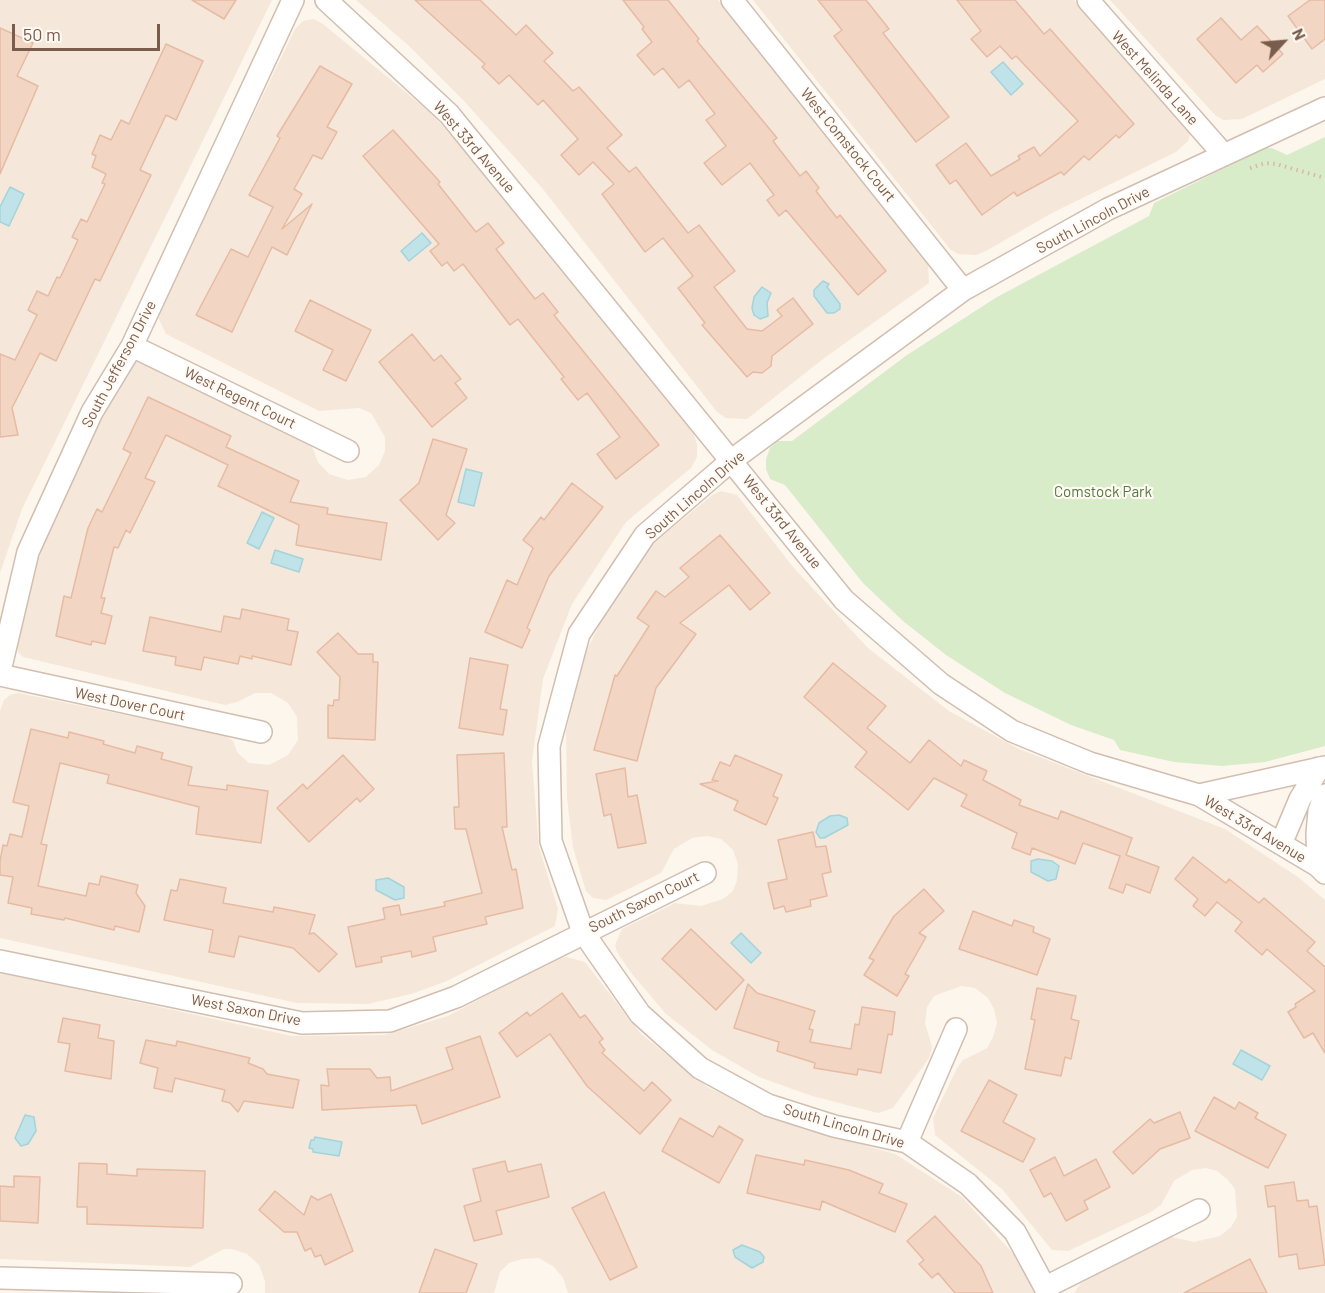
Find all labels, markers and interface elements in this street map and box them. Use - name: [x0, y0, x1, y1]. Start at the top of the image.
- scale bar: [15, 12, 164, 50]
- north arrow: [1253, 12, 1313, 72]
- text: 50 m: [23, 23, 61, 45]
- text: N: [1289, 25, 1310, 43]
- street label: West Melinda Lane: [1108, 27, 1202, 129]
- street label: West Comstock Court: [797, 85, 899, 205]
- street label: West 33rd Avenue: [429, 97, 519, 197]
- street label: South Lincoln Drive: [1033, 183, 1153, 257]
- street label: South Jefferson Drive: [78, 297, 160, 431]
- street label: West Regent Court: [181, 363, 299, 433]
- street label: South Lincoln Drive: [642, 447, 748, 543]
- street label: West 33rd Avenue: [739, 471, 825, 573]
- park label: Comstock Park: [1054, 483, 1152, 501]
- street label: West Dover Court: [73, 683, 187, 725]
- street label: West 33rd Avenue: [1201, 792, 1309, 866]
- street label: South Saxon Court: [586, 868, 702, 936]
- street label: West Saxon Drive: [189, 990, 303, 1030]
- street label: South Lincoln Drive: [781, 1100, 907, 1152]

